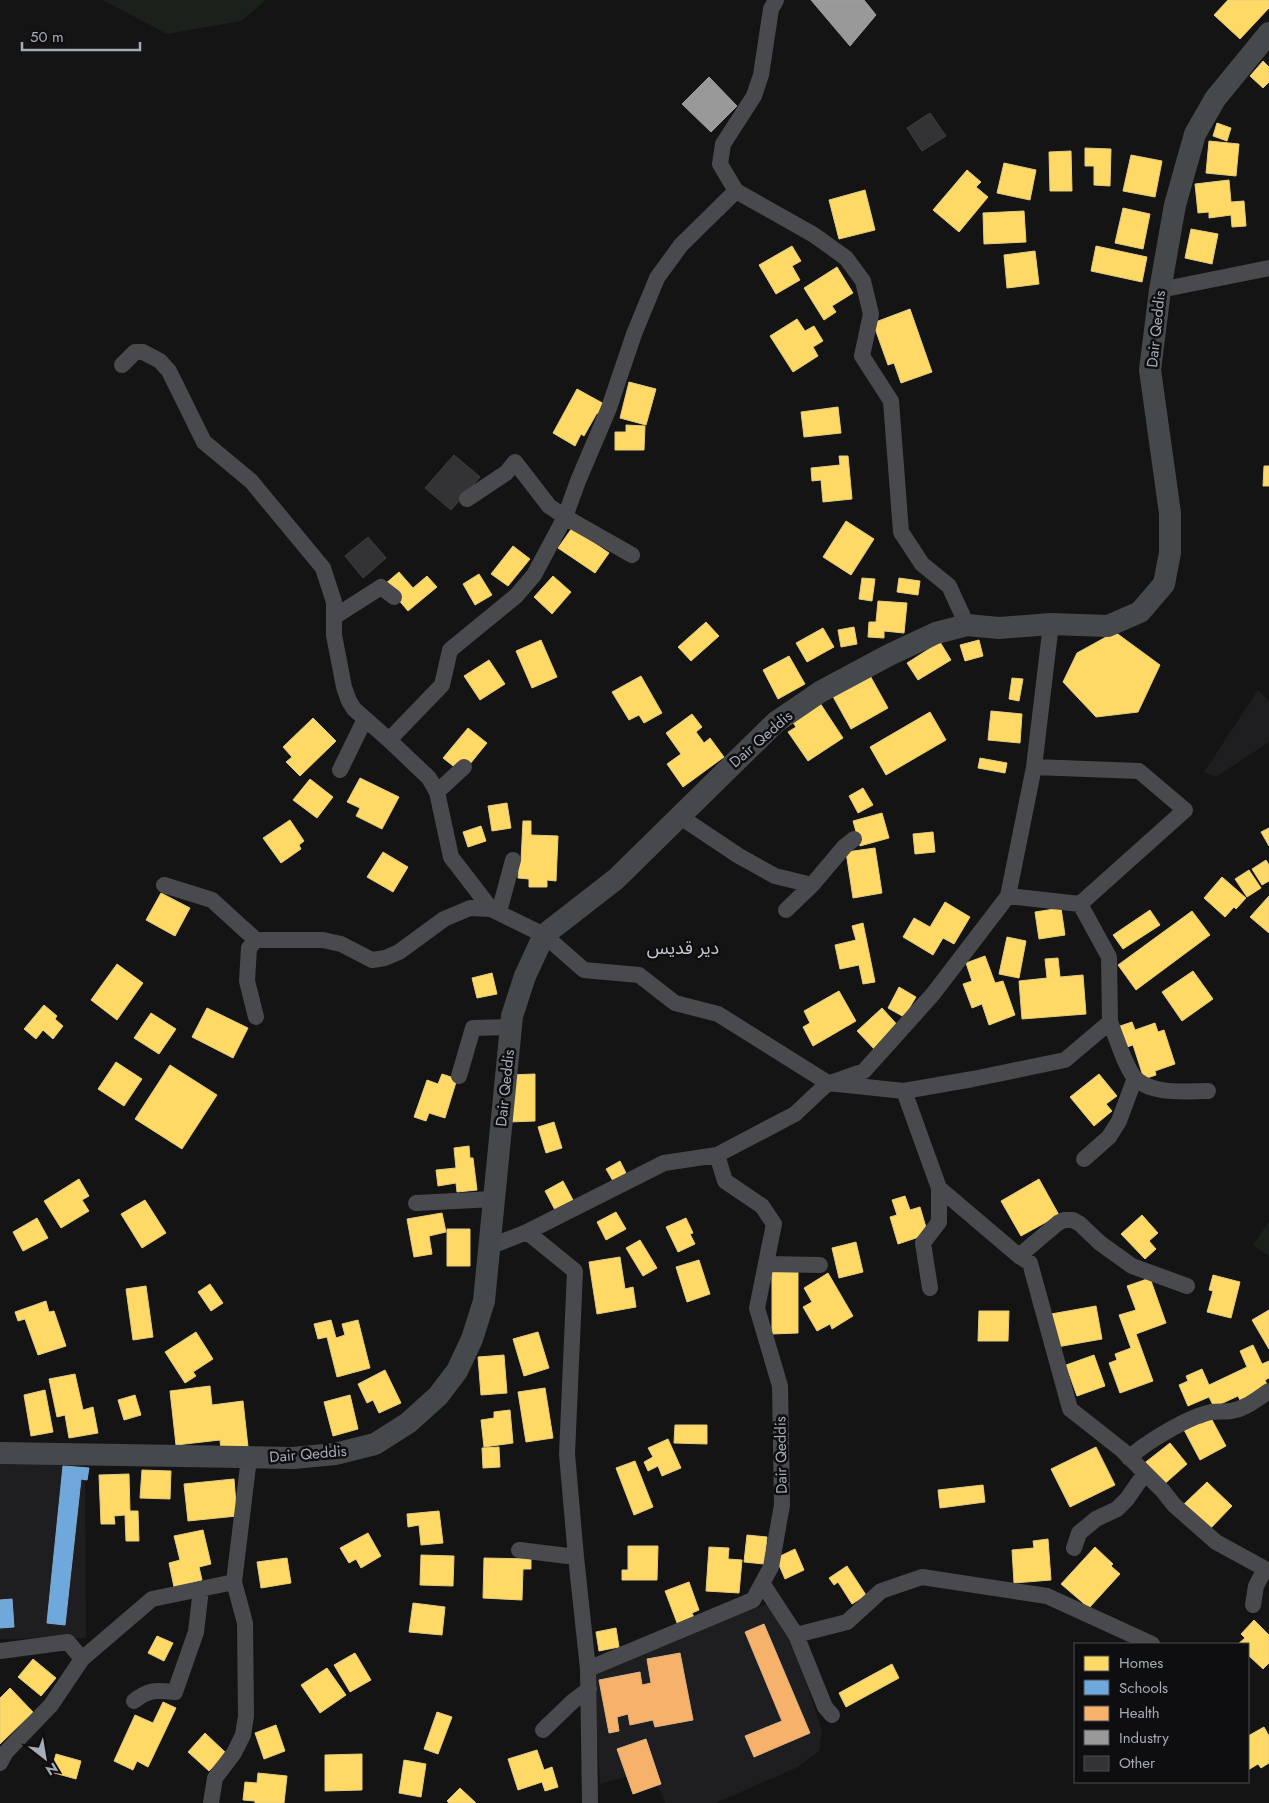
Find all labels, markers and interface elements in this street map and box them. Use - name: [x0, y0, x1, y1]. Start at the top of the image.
- scale bar: [22, 20, 140, 52]
- text: 50 m: [30, 26, 64, 48]
- street label: Dair Qeddis: [1141, 289, 1171, 369]
- street label: Dair Qeddis: [725, 705, 797, 773]
- district label: دير قديس: [647, 935, 719, 961]
- street label: Dair Qeddis: [490, 1048, 520, 1128]
- street label: Dair Qeddis: [769, 1416, 793, 1494]
- street label: Dair Qeddis: [268, 1440, 348, 1468]
- legend: [1074, 1643, 1249, 1783]
- text: Homes: [1119, 1652, 1163, 1674]
- text: Schools: [1119, 1677, 1168, 1699]
- text: Health: [1119, 1702, 1160, 1724]
- text: Industry: [1119, 1727, 1169, 1749]
- north arrow: [20, 1733, 70, 1783]
- text: Other: [1119, 1752, 1156, 1774]
- text: N: [42, 1758, 62, 1781]

